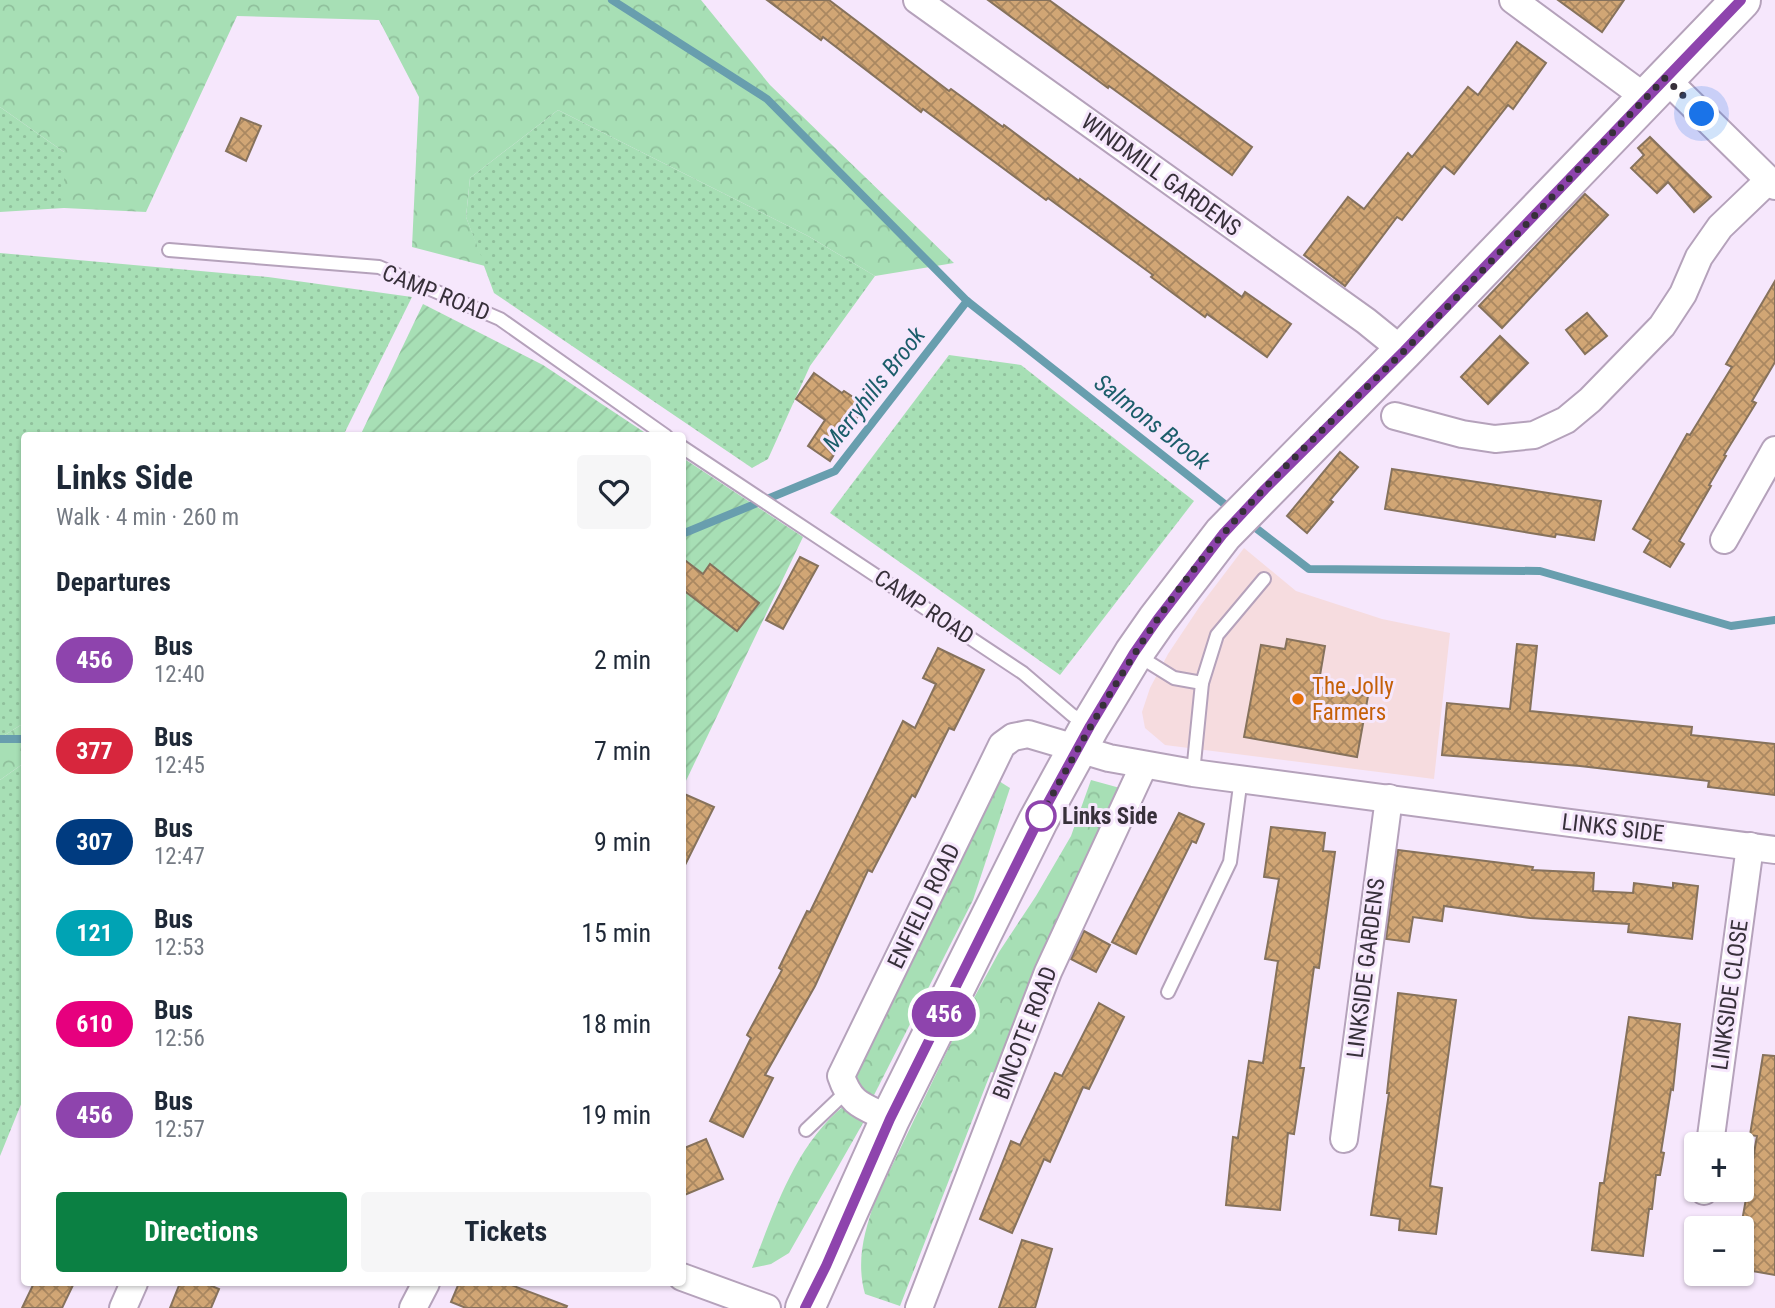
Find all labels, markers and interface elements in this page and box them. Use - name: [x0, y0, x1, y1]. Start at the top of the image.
- your location: [1684, 96, 1719, 131]
- street label: WINDMILL GARDENS: [1076, 108, 1246, 242]
- street label: CAMP ROAD: [378, 259, 494, 327]
- water label: Merryhills Brook: [817, 321, 931, 456]
- water label: Salmons Brook: [1089, 368, 1216, 476]
- button: heart: [577, 455, 651, 529]
- text: Links Side: [56, 458, 193, 497]
- text: Walk · 4 min · 260 m: [56, 504, 239, 531]
- street label: CAMP ROAD: [869, 564, 979, 650]
- text: Departures: [56, 567, 171, 597]
- text: Bus: [154, 631, 193, 661]
- text: 2 min: [594, 645, 651, 675]
- text: 456: [76, 646, 113, 674]
- text: 12:40: [154, 661, 205, 688]
- place label: The Jolly Farmers: [1312, 673, 1394, 726]
- marker: The Jolly Farmers: [1290, 691, 1306, 707]
- text: Bus: [154, 722, 193, 752]
- text: 7 min: [594, 736, 651, 766]
- text: 377: [76, 737, 113, 765]
- text: 12:45: [154, 752, 205, 779]
- marker: Links Side: [1026, 801, 1056, 831]
- place label: Links Side: [1062, 803, 1157, 830]
- street label: LINKS SIDE: [1560, 808, 1666, 848]
- text: Bus: [154, 813, 193, 843]
- text: 9 min: [594, 827, 651, 857]
- text: 307: [76, 828, 113, 856]
- street label: ENFIELD ROAD: [882, 839, 966, 973]
- text: 12:47: [154, 843, 205, 870]
- street label: LINKSIDE GARDENS: [1342, 877, 1390, 1059]
- text: Bus: [154, 904, 193, 934]
- text: 15 min: [581, 918, 651, 948]
- street label: LINKSIDE CLOSE: [1706, 918, 1754, 1072]
- text: 121: [76, 919, 113, 947]
- text: 12:53: [154, 934, 205, 961]
- street label: BINCOTE ROAD: [987, 963, 1063, 1103]
- line badge: 456: [904, 991, 984, 1037]
- text: Bus: [154, 995, 193, 1025]
- text: 456: [926, 1000, 962, 1028]
- text: 18 min: [581, 1009, 651, 1039]
- text: 610: [76, 1010, 113, 1038]
- text: 12:56: [154, 1025, 205, 1052]
- text: Bus: [154, 1086, 193, 1116]
- text: 19 min: [581, 1100, 651, 1130]
- text: 456: [76, 1101, 113, 1129]
- text: 12:57: [154, 1116, 205, 1143]
- map controls: [1684, 1132, 1754, 1286]
- button: +: [1684, 1132, 1754, 1202]
- button: Directions: [56, 1192, 347, 1272]
- button: Tickets: [361, 1192, 651, 1272]
- button: −: [1684, 1216, 1754, 1286]

